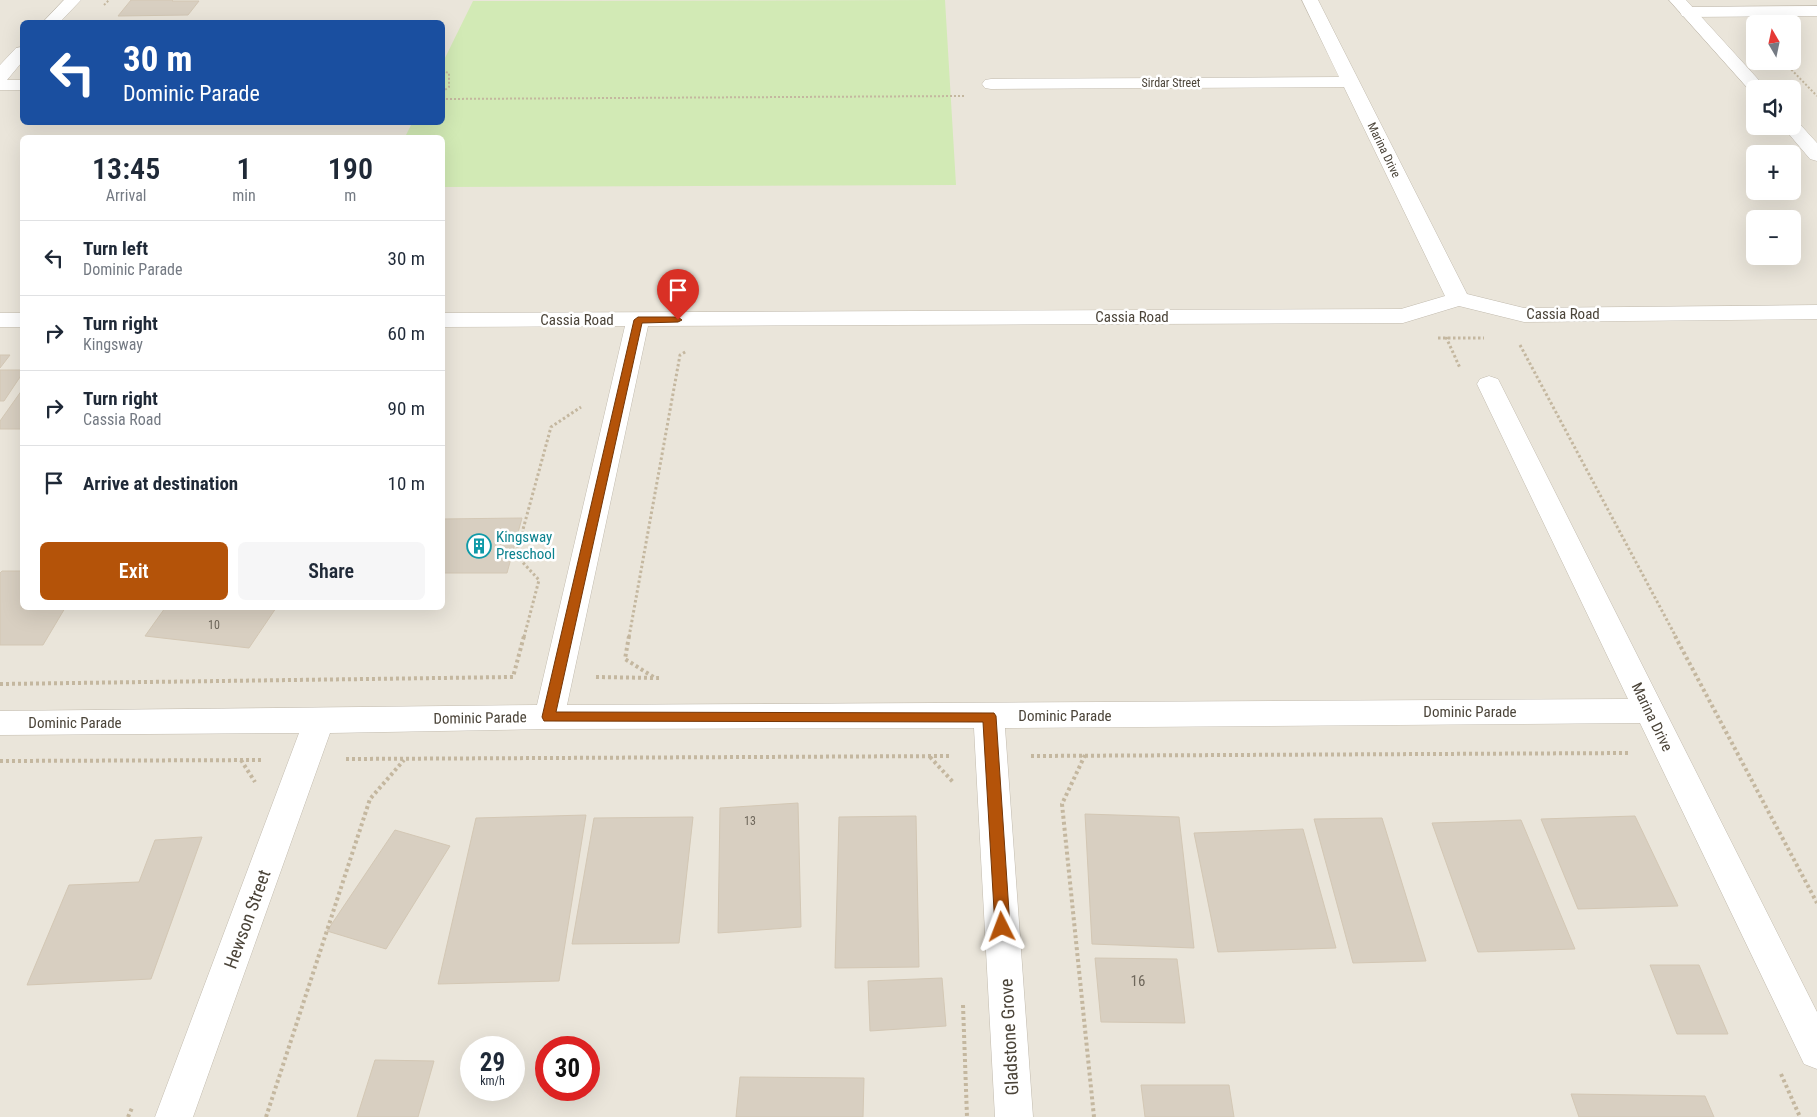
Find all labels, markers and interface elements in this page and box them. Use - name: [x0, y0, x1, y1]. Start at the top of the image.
- north arrow: [1746, 15, 1801, 70]
- map controls: [1746, 15, 1801, 265]
- text: 30 m: [123, 39, 192, 80]
- icon: left: [40, 40, 105, 105]
- street label: Sirdar Street: [1142, 76, 1201, 90]
- button: sound: [1746, 80, 1801, 135]
- text: Dominic Parade: [123, 81, 260, 106]
- street label: Marina Drive: [1365, 120, 1403, 180]
- button: +: [1746, 145, 1801, 200]
- text: 13:45: [92, 151, 160, 186]
- text: 1: [236, 151, 252, 186]
- text: 190: [328, 151, 373, 186]
- text: Arrival: [106, 186, 146, 205]
- text: min: [232, 186, 256, 205]
- text: m: [344, 186, 356, 205]
- button: −: [1746, 210, 1801, 265]
- text: Turn left: [83, 237, 148, 260]
- icon: left: [40, 244, 68, 272]
- text: 30 m: [388, 247, 425, 270]
- text: Dominic Parade: [83, 260, 182, 279]
- pin: [657, 269, 699, 320]
- icon: arrive: [664, 276, 692, 304]
- street label: Cassia Road: [1526, 305, 1600, 323]
- street label: Cassia Road: [1095, 308, 1169, 326]
- street label: Cassia Road: [540, 311, 614, 329]
- text: Turn right: [83, 312, 158, 335]
- icon: right: [40, 319, 68, 347]
- text: 60 m: [388, 322, 425, 345]
- text: Kingsway: [83, 335, 143, 354]
- text: Turn right: [83, 387, 158, 410]
- icon: right: [40, 394, 68, 422]
- text: 90 m: [388, 397, 425, 420]
- text: Cassia Road: [83, 410, 161, 429]
- icon: arrive: [40, 469, 68, 497]
- text: Arrive at destination: [83, 472, 238, 495]
- text: 10 m: [388, 472, 425, 495]
- place label: Kingsway Preschool: [496, 528, 555, 563]
- building icon: Kingsway Preschool: [466, 533, 492, 559]
- button: Exit: [40, 542, 228, 600]
- button: Share: [238, 542, 425, 600]
- house number: 10: [208, 618, 220, 632]
- street label: Marina Drive: [1628, 680, 1676, 754]
- street label: Dominic Parade: [1423, 703, 1517, 721]
- street label: Dominic Parade: [1018, 707, 1112, 725]
- street label: Dominic Parade: [433, 708, 527, 728]
- street label: Dominic Parade: [28, 714, 122, 732]
- house number: 13: [744, 814, 756, 828]
- street label: Hewson Street: [219, 867, 275, 971]
- position arrow: [975, 900, 1027, 952]
- house number: 16: [1131, 972, 1145, 990]
- street label: Gladstone Grove: [995, 978, 1023, 1096]
- speed limit sign: 30: [535, 1036, 600, 1101]
- text: 29: [480, 1048, 505, 1077]
- text: km/h: [480, 1074, 505, 1088]

